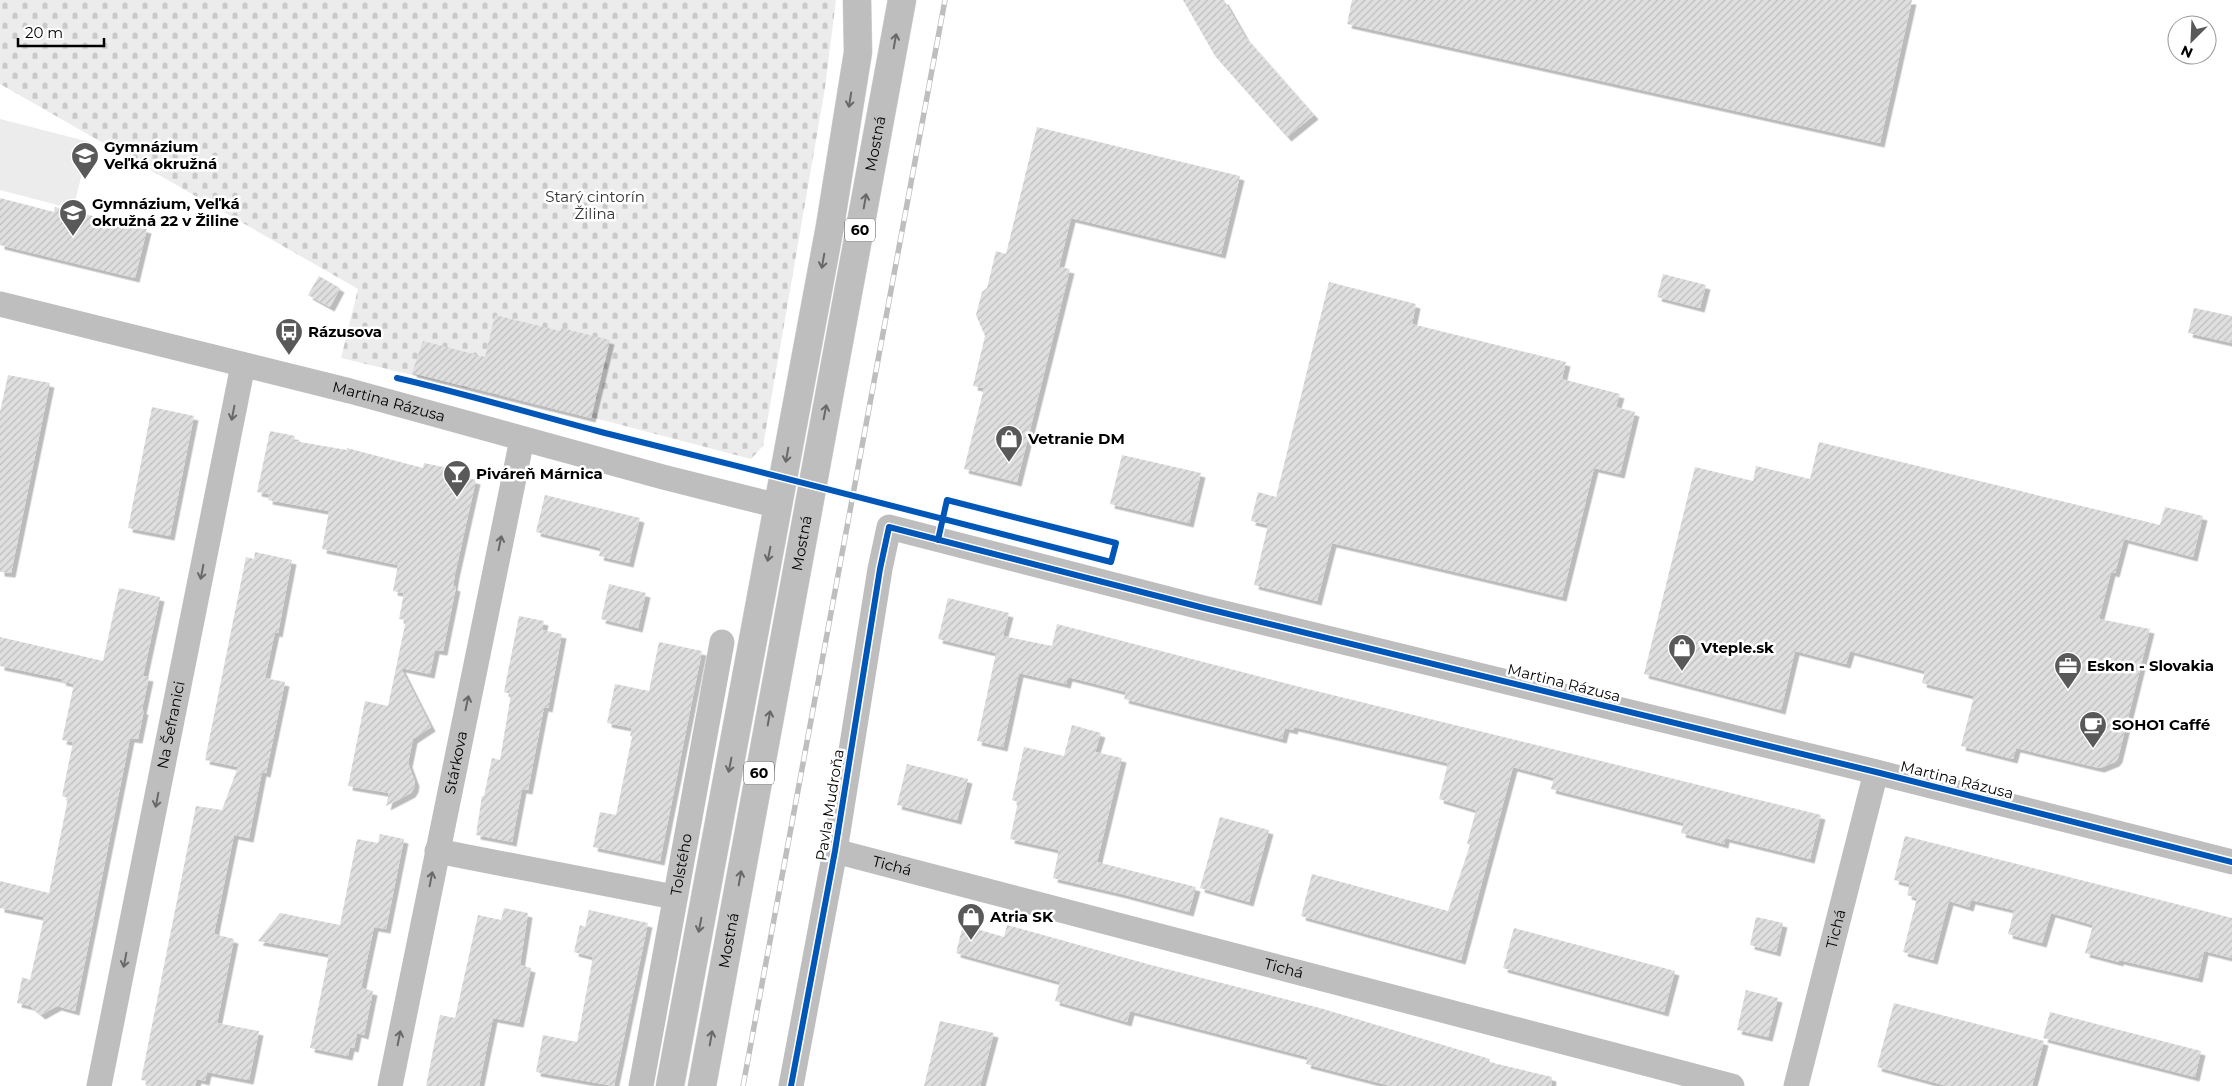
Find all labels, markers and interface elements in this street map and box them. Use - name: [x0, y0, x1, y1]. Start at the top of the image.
- scale bar: [18, 15, 104, 47]
- north arrow: [2167, 15, 2217, 65]
- text: 20 m: [25, 23, 63, 42]
- one-way arrow: [891, 33, 900, 49]
- text: N: [2178, 41, 2196, 62]
- one-way arrow: [845, 92, 855, 108]
- street label: Mostná: [861, 114, 889, 173]
- place label: Gymnázium Veľká okružná: [103, 137, 217, 173]
- school or university icon: Gymnázium Veľká okružná: [70, 141, 100, 180]
- park label: Starý cintorín Žilina: [545, 187, 645, 223]
- one-way arrow: [861, 193, 871, 209]
- place label: Gymnázium, Veľká okružná 22 v Žiline: [92, 194, 240, 230]
- school or university icon: Gymnázium, Veľká okružná 22 v Žiline: [58, 198, 88, 237]
- road number: 60: [845, 218, 875, 242]
- one-way arrow: [818, 252, 828, 268]
- bus stop icon: Rázusova: [274, 317, 304, 356]
- place label: Rázusova: [308, 322, 382, 341]
- street label: Martina Rázusa: [331, 377, 448, 426]
- one-way arrow: [228, 404, 237, 420]
- one-way arrow: [821, 404, 831, 420]
- shop icon: Vetranie DM: [994, 424, 1024, 463]
- place label: Vetranie DM: [1027, 429, 1125, 448]
- one-way arrow: [782, 446, 792, 462]
- bar icon: Piváreň Márnica: [442, 459, 472, 498]
- place label: Piváreň Márnica: [476, 464, 603, 483]
- street label: Mostná: [787, 514, 816, 572]
- one-way arrow: [496, 536, 505, 552]
- one-way arrow: [764, 546, 773, 562]
- one-way arrow: [197, 564, 207, 580]
- shop icon: Vteple.sk: [1667, 633, 1697, 672]
- place label: Vteple.sk: [1700, 638, 1774, 657]
- office icon: Eskon - Slovakia: [2053, 651, 2083, 690]
- place label: Eskon - Slovakia: [2087, 656, 2214, 675]
- street label: Martina Rázusa: [1506, 659, 1623, 706]
- street label: Na Šefranici: [153, 679, 189, 771]
- one-way arrow: [463, 695, 473, 711]
- cafe icon: SOHO1 Caffé: [2078, 710, 2108, 749]
- one-way arrow: [765, 711, 774, 727]
- place label: SOHO1 Caffé: [2112, 715, 2210, 734]
- street label: Stárkova: [440, 729, 471, 796]
- street label: Pavla Mudroňa: [811, 748, 848, 862]
- street label: Martina Rázusa: [1899, 756, 2016, 803]
- one-way arrow: [724, 757, 734, 773]
- road number: 60: [744, 761, 774, 784]
- one-way arrow: [151, 792, 161, 808]
- street label: Tolstého: [666, 832, 696, 897]
- street label: Tichá: [870, 851, 914, 880]
- one-way arrow: [427, 871, 437, 887]
- one-way arrow: [735, 871, 745, 887]
- shop icon: Atria SK: [956, 902, 986, 941]
- place label: Atria SK: [989, 907, 1054, 926]
- street label: Tichá: [1821, 907, 1850, 951]
- street label: Mostná: [714, 911, 743, 970]
- one-way arrow: [694, 917, 704, 933]
- one-way arrow: [119, 951, 129, 967]
- street label: Tichá: [1262, 954, 1306, 982]
- one-way arrow: [706, 1030, 716, 1046]
- one-way arrow: [395, 1031, 405, 1047]

